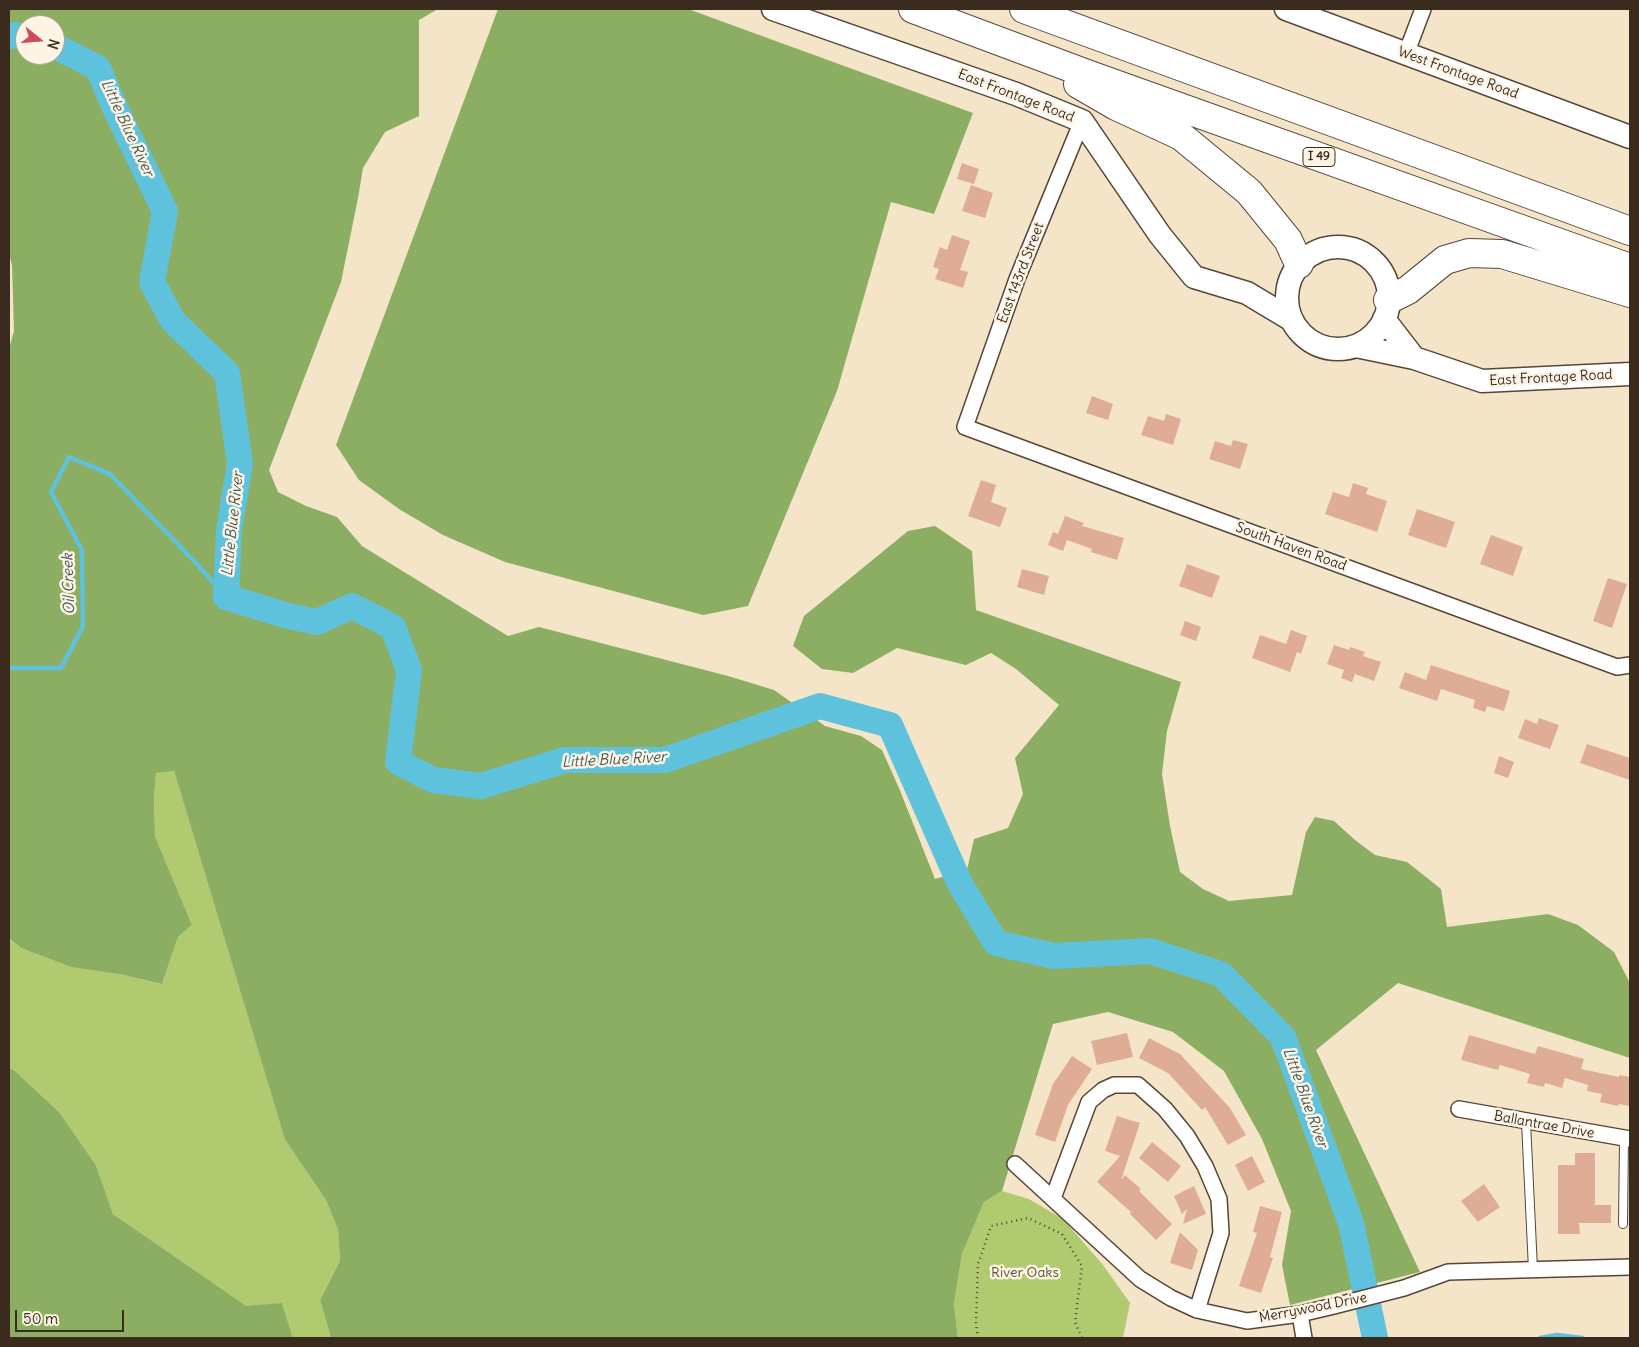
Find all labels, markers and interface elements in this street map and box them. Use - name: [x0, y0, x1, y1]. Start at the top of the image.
- north arrow: [15, 15, 65, 65]
- text: N: [43, 37, 63, 51]
- street label: West Frontage Road: [1395, 43, 1521, 103]
- street label: East Frontage Road: [955, 66, 1077, 126]
- water label: Little Blue River: [97, 77, 157, 179]
- road number: I 49: [1303, 148, 1335, 166]
- street label: East 143rd Street: [994, 220, 1048, 326]
- street label: East Frontage Road: [1489, 366, 1613, 390]
- water label: Little Blue River: [219, 471, 247, 577]
- street label: South Haven Road: [1233, 519, 1349, 575]
- water label: Oil Creek: [59, 553, 79, 615]
- water label: Little Blue River: [561, 748, 667, 772]
- water label: Little Blue River: [1279, 1046, 1331, 1150]
- street label: Ballantrae Drive: [1493, 1108, 1595, 1142]
- park label: River Oaks: [991, 1265, 1059, 1281]
- street label: Merrywood Drive: [1258, 1289, 1368, 1327]
- scale bar: [18, 1300, 126, 1332]
- text: 50 m: [23, 1309, 58, 1328]

